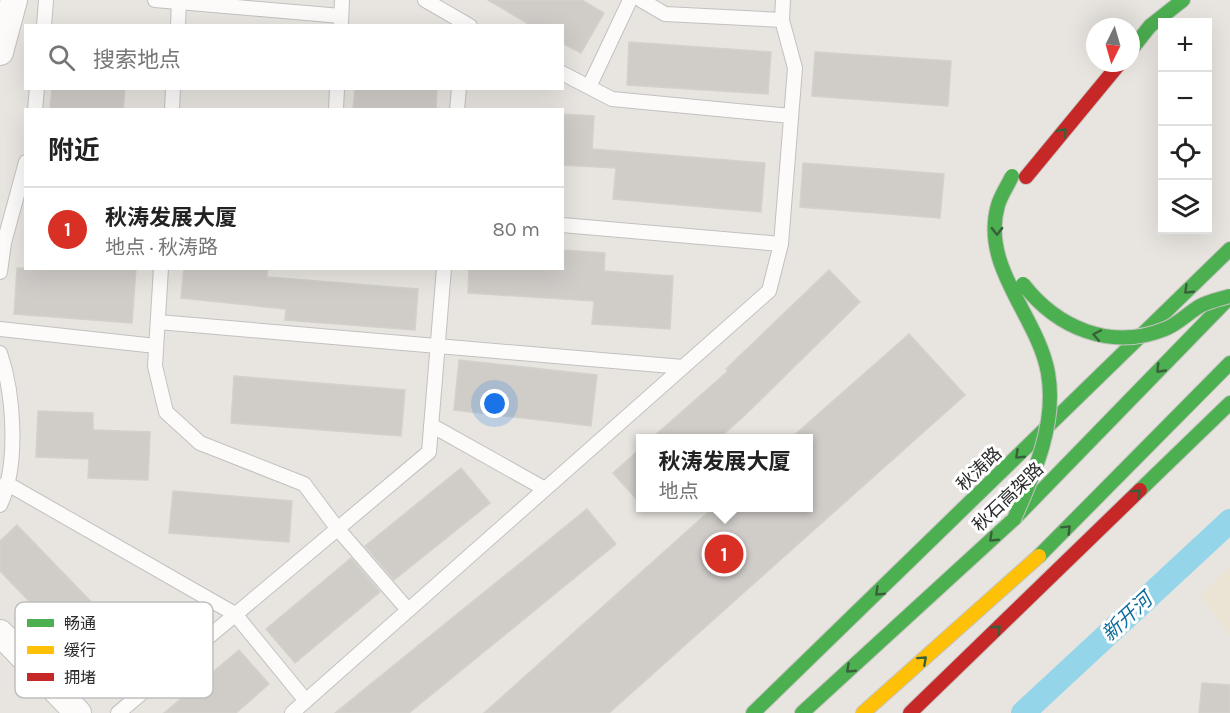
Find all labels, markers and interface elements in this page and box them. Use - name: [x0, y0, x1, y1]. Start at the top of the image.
- north arrow: [1086, 18, 1140, 72]
- map controls: [1158, 18, 1212, 234]
- button: +: [1158, 18, 1212, 72]
- search box: [24, 24, 564, 90]
- icon: search: [45, 41, 78, 74]
- text: 搜索地点: [93, 47, 181, 73]
- button: −: [1158, 72, 1212, 126]
- button: locate: [1158, 126, 1212, 180]
- one-way arrow: [1055, 128, 1066, 139]
- text: 附近: [48, 135, 100, 166]
- button: layers: [1158, 180, 1212, 234]
- text: 秋涛发展大厦: [105, 205, 237, 231]
- text: 1: [64, 218, 71, 241]
- text: 80 m: [492, 218, 540, 241]
- one-way arrow: [991, 226, 1003, 235]
- text: 地点 · 秋涛路: [105, 236, 218, 259]
- one-way arrow: [1185, 282, 1196, 293]
- one-way arrow: [1093, 329, 1102, 341]
- one-way arrow: [1156, 363, 1167, 373]
- your location: [480, 389, 509, 418]
- popup: [636, 434, 813, 512]
- street label: 秋涛路: [952, 442, 1006, 496]
- one-way arrow: [1015, 448, 1026, 459]
- text: 秋涛发展大厦: [658, 449, 791, 475]
- street label: 秋石高架路: [968, 458, 1048, 536]
- text: 地点: [658, 480, 698, 503]
- one-way arrow: [1131, 489, 1141, 500]
- one-way arrow: [1059, 525, 1070, 536]
- one-way arrow: [990, 531, 1000, 542]
- pin: 1: [704, 532, 744, 576]
- one-way arrow: [876, 584, 887, 595]
- water label: 新开河: [1097, 585, 1160, 646]
- legend: [15, 602, 213, 698]
- text: 畅通: [64, 614, 96, 633]
- one-way arrow: [990, 625, 1001, 636]
- text: 缓行: [64, 641, 96, 660]
- one-way arrow: [916, 656, 926, 667]
- one-way arrow: [846, 662, 857, 673]
- text: 拥堵: [64, 668, 96, 687]

